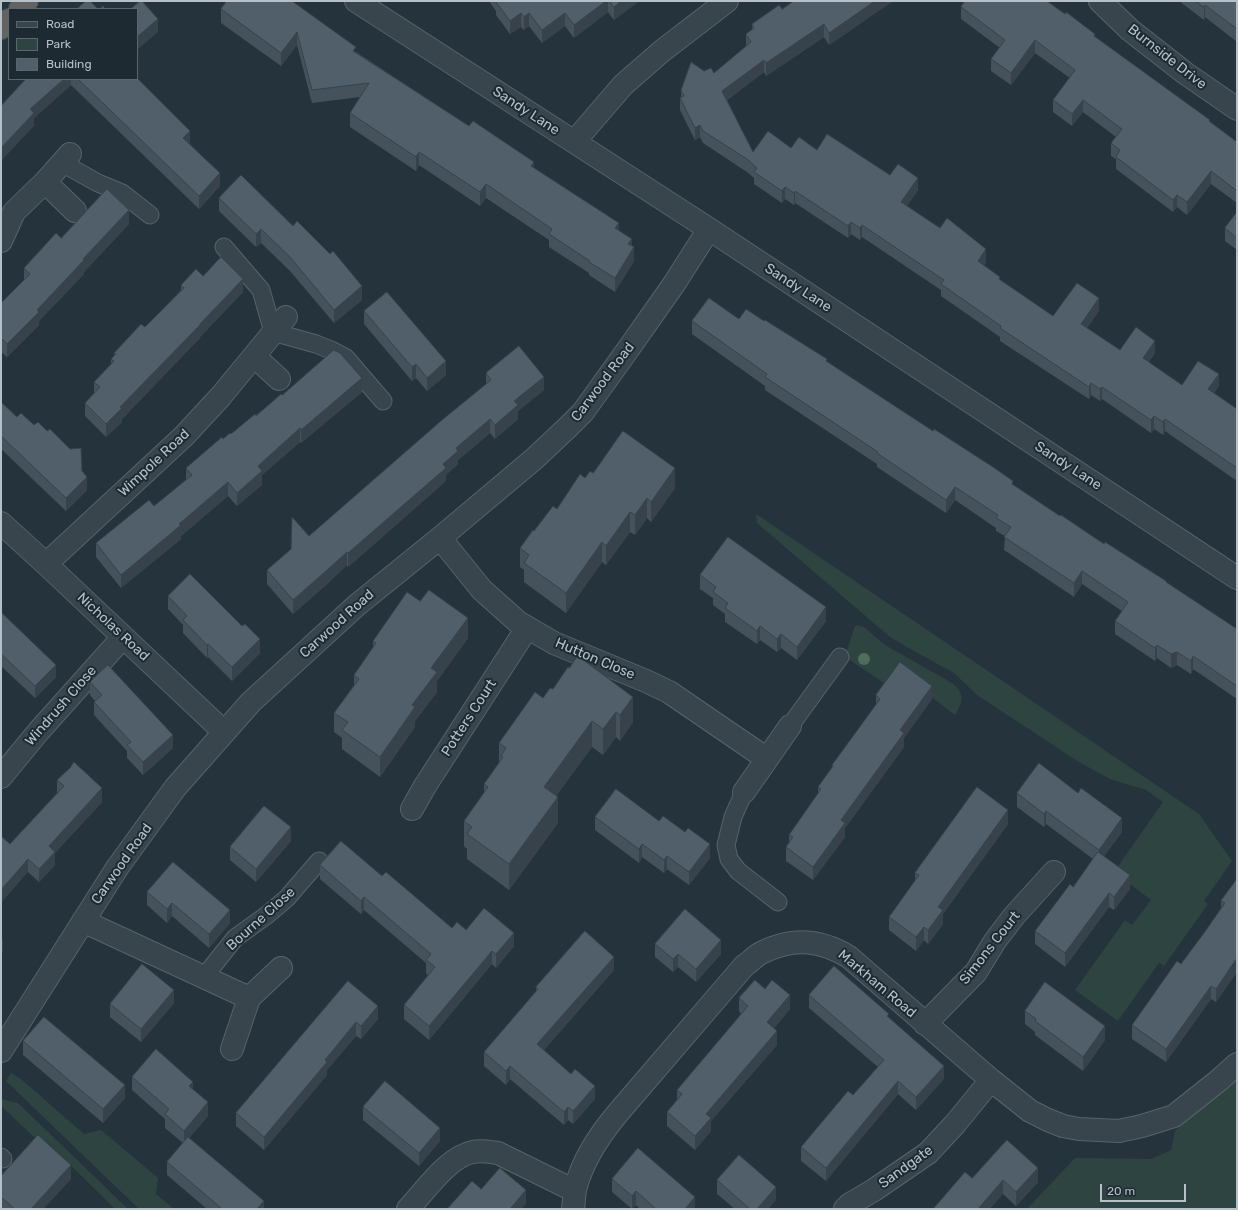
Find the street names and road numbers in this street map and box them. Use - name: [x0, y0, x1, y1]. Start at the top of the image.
- street label: Burnside Drive: [1124, 21, 1210, 93]
- street label: Sandy Lane: [489, 83, 563, 139]
- street label: Sandy Lane: [761, 260, 835, 316]
- street label: Carwood Road: [568, 339, 638, 425]
- street label: Wimpole Road: [115, 426, 193, 500]
- street label: Sandy Lane: [1031, 438, 1105, 494]
- street label: Carwood Road: [296, 586, 378, 662]
- street label: Nicholas Road: [74, 589, 152, 665]
- street label: Hutton Close: [553, 635, 637, 683]
- street label: Windrush Close: [22, 663, 100, 749]
- street label: Potters Court: [438, 676, 500, 760]
- street label: Carwood Road: [88, 821, 156, 907]
- street label: Bourne Close: [223, 884, 299, 954]
- street label: Simons Court: [956, 908, 1024, 988]
- street label: Markham Road: [835, 946, 919, 1022]
- street label: Sandgate: [876, 1142, 936, 1192]

